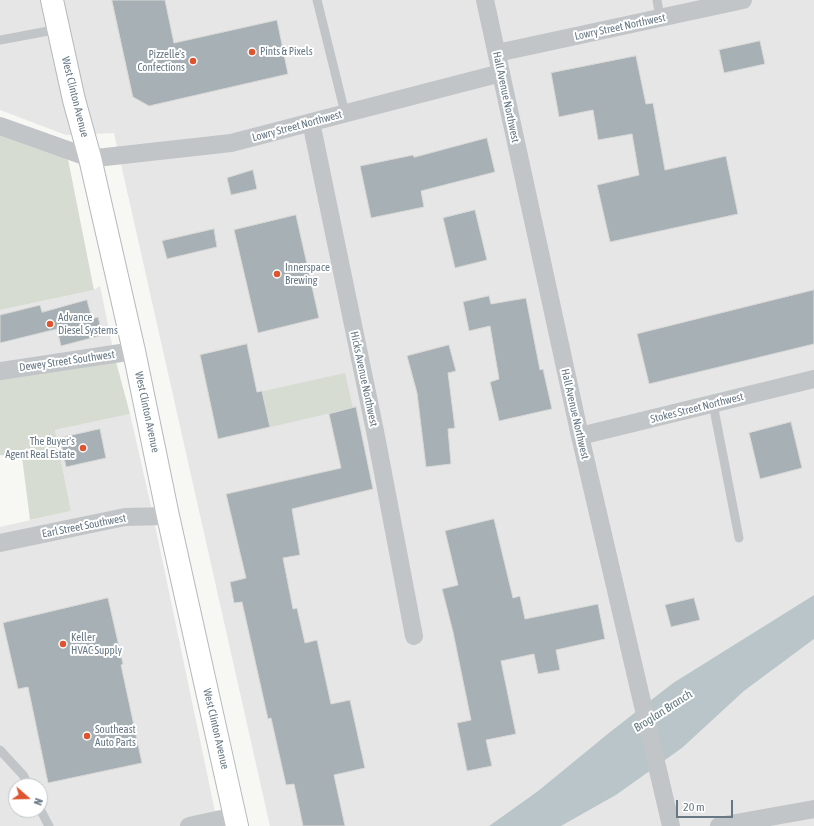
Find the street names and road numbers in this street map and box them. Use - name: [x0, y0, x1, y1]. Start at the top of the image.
- street label: Lowry Street Northwest: [573, 11, 667, 43]
- street label: Hall Avenue Northwest: [490, 50, 522, 144]
- street label: West Clinton Avenue: [59, 55, 91, 139]
- street label: Lowry Street Northwest: [251, 108, 343, 144]
- street label: Hicks Avenue Northwest: [347, 330, 381, 428]
- street label: Dewey Street Southwest: [18, 348, 116, 374]
- street label: Hall Avenue Northwest: [558, 367, 592, 461]
- street label: West Clinton Avenue: [132, 370, 162, 454]
- street label: Stokes Street Northwest: [649, 390, 745, 426]
- street label: Earl Street Southwest: [41, 511, 127, 541]
- street label: West Clinton Avenue: [200, 687, 232, 771]

